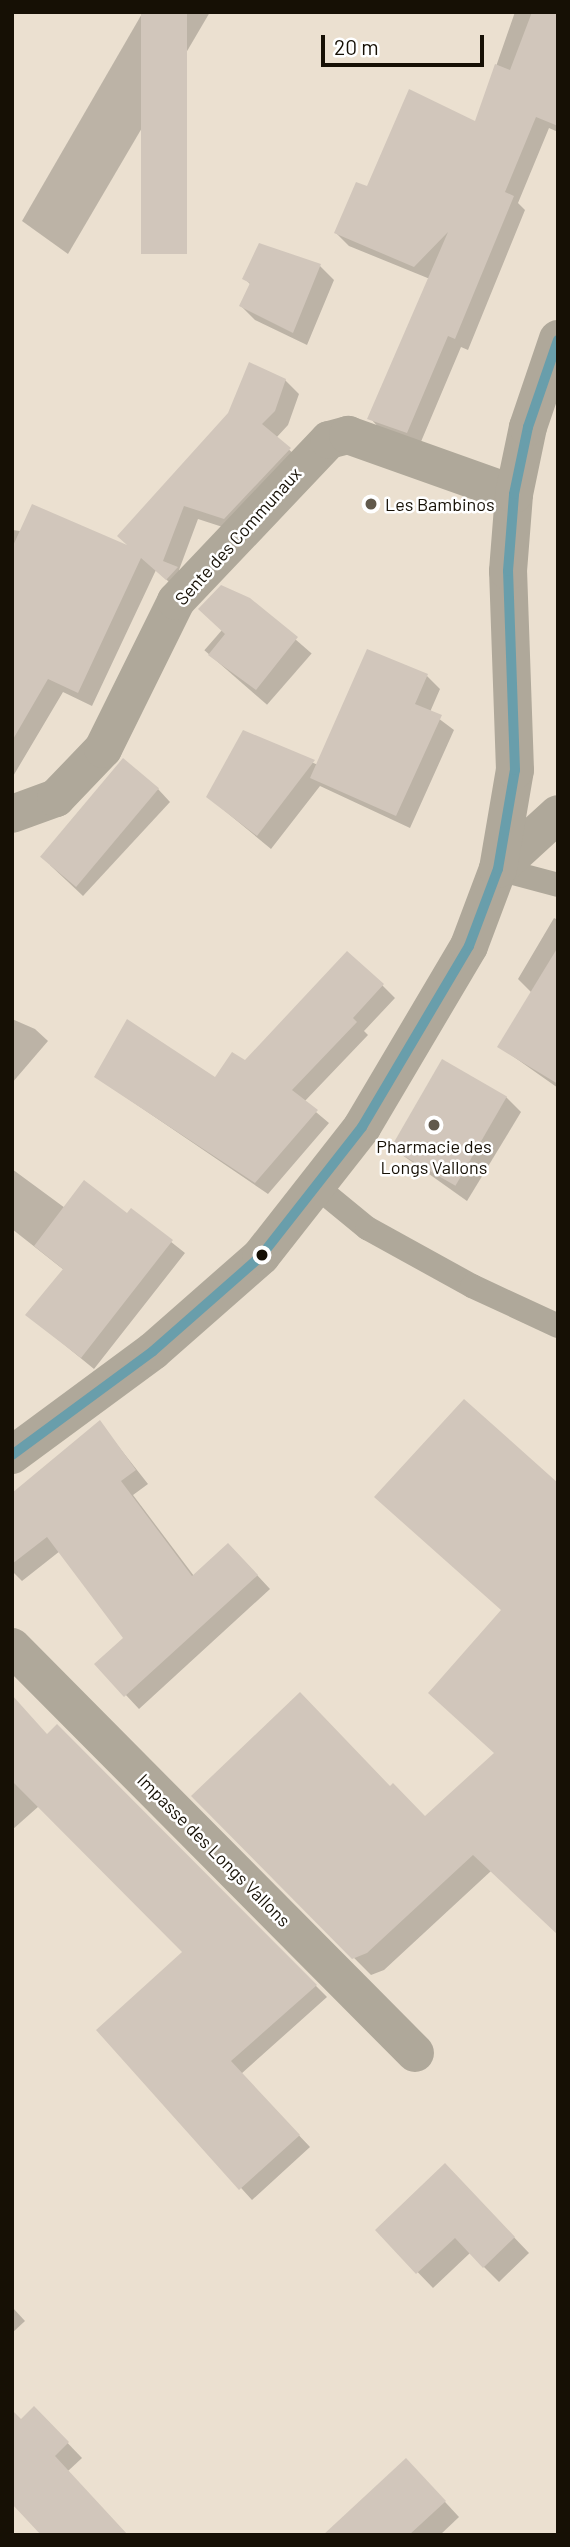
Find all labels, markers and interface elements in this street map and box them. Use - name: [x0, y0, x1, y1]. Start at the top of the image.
- scale bar: [325, 21, 488, 65]
- text: 20 m: [334, 34, 379, 59]
- street label: Sente des Communaux: [170, 463, 306, 609]
- place label: Les Bambinos: [385, 493, 495, 515]
- marker: Les Bambinos: [363, 496, 379, 512]
- marker: Pharmacie des Longs Vallons: [426, 1117, 442, 1133]
- place label: Pharmacie des Longs Vallons: [376, 1136, 492, 1178]
- unlabelled marker: [255, 1248, 269, 1262]
- street label: Impasse des Longs Vallons: [133, 1769, 295, 1931]

